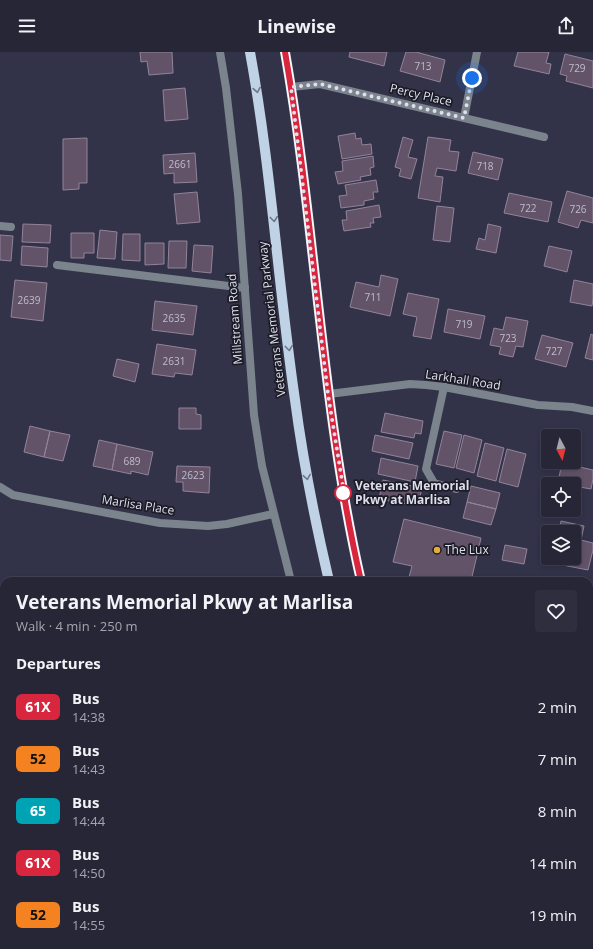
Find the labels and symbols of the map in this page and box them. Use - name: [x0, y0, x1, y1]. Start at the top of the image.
- house number: 713: [414, 59, 432, 73]
- house number: 729: [568, 61, 586, 75]
- your location: [462, 68, 482, 88]
- street label: Percy Place: [388, 79, 454, 110]
- one-way arrow: [252, 87, 261, 93]
- house number: 2661: [169, 157, 191, 171]
- house number: 718: [476, 159, 494, 173]
- house number: 722: [519, 201, 537, 215]
- house number: 726: [569, 202, 587, 216]
- one-way arrow: [269, 216, 278, 222]
- street label: Veterans Memorial Parkway: [253, 239, 289, 398]
- street label: Millstream Road: [223, 273, 246, 365]
- house number: 711: [364, 290, 382, 304]
- house number: 2639: [18, 293, 41, 307]
- house number: 2635: [163, 311, 186, 325]
- house number: 719: [455, 317, 473, 331]
- house number: 723: [499, 331, 517, 345]
- house number: 727: [545, 344, 563, 358]
- one-way arrow: [284, 345, 293, 351]
- house number: 2631: [163, 354, 185, 368]
- street label: Larkhall Road: [424, 365, 502, 394]
- north arrow: [541, 429, 581, 469]
- house number: 689: [123, 454, 141, 468]
- house number: 2623: [182, 468, 205, 482]
- one-way arrow: [303, 474, 311, 480]
- place label: Veterans Memorial Pkwy at Marlisa: [355, 477, 470, 508]
- marker: Veterans Memorial Pkwy at Marlisa: [334, 484, 352, 502]
- street label: Marlisa Place: [101, 490, 176, 519]
- place label: The Lux: [445, 541, 489, 558]
- marker: The Lux: [432, 545, 442, 555]

